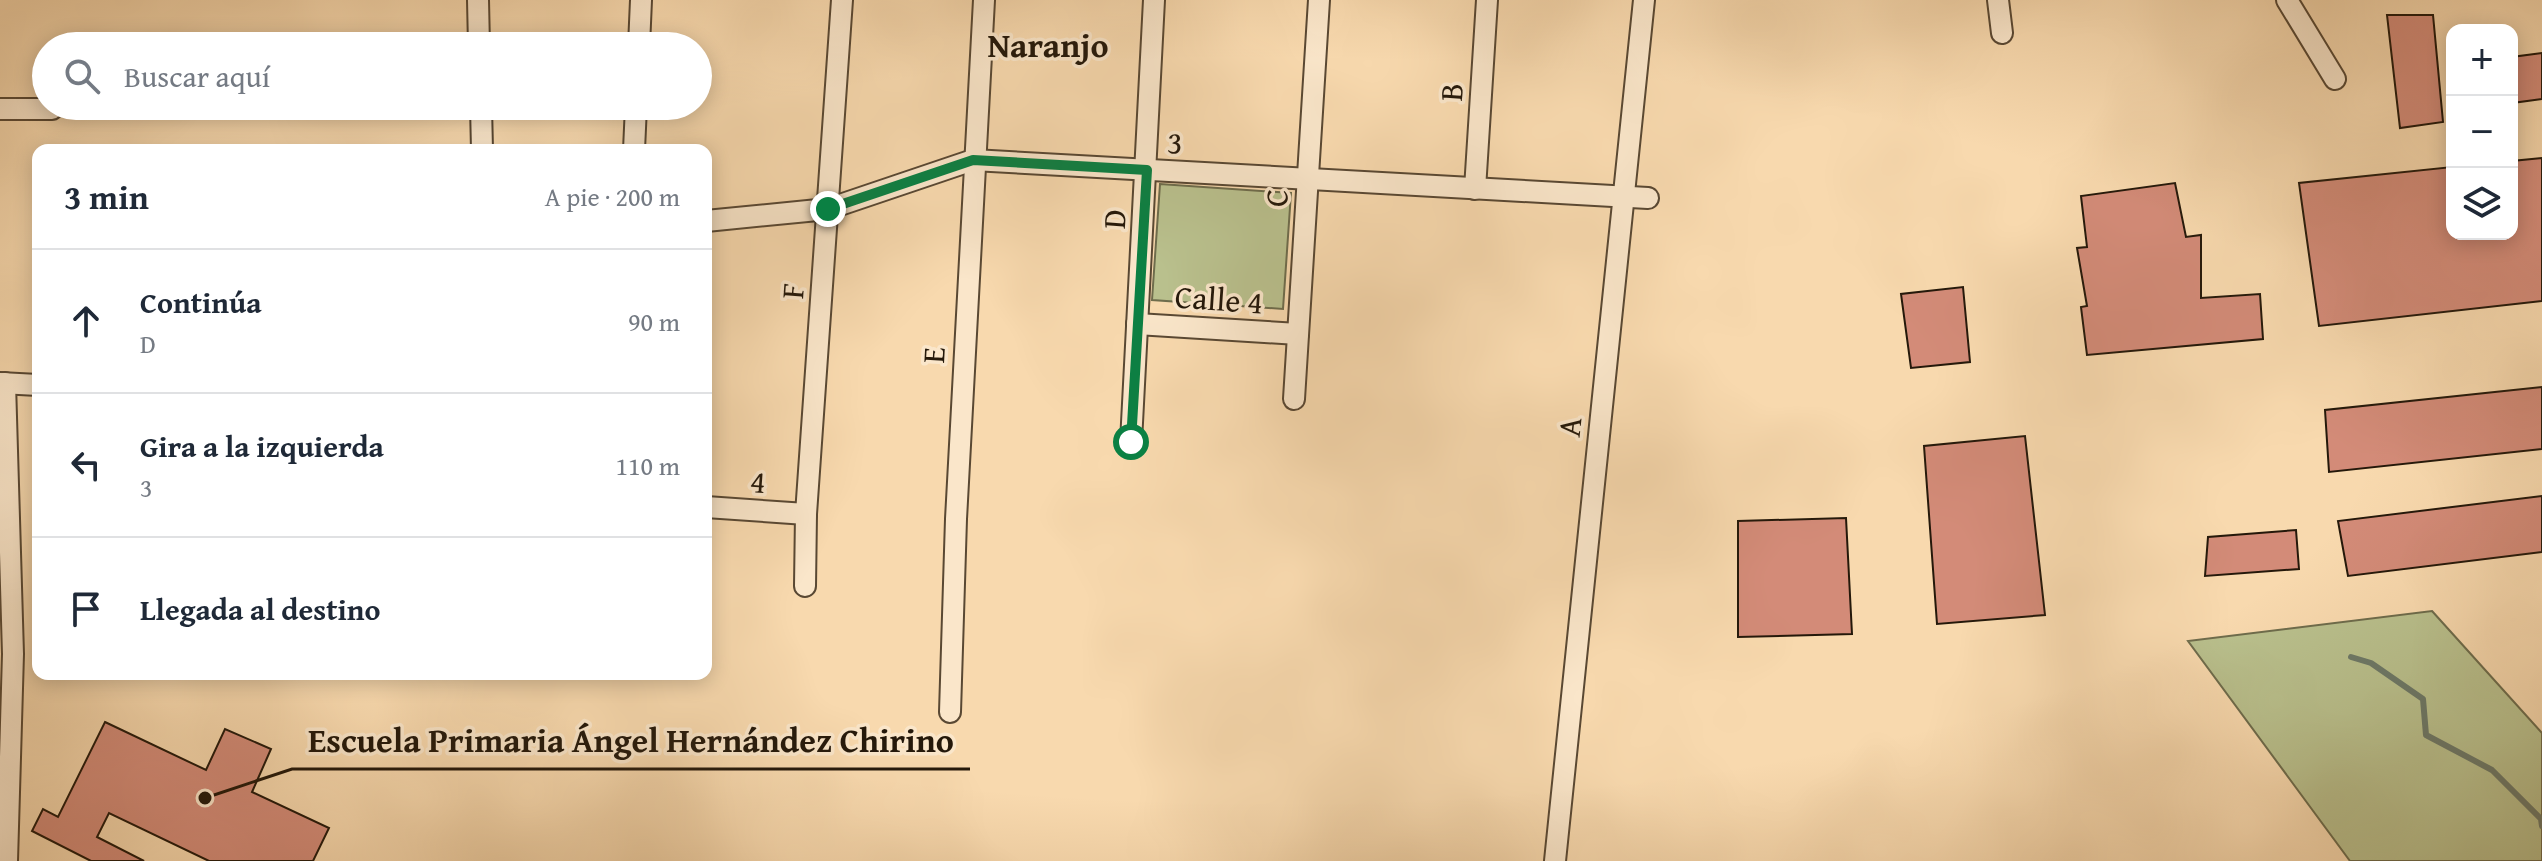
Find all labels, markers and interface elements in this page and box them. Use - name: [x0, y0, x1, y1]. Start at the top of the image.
- district label: Naranjo: [987, 20, 1109, 69]
- map controls: [2446, 24, 2518, 240]
- button: +: [2446, 24, 2518, 96]
- search box: [32, 32, 712, 120]
- icon: search: [60, 54, 104, 98]
- text: Buscar aquí: [124, 54, 270, 98]
- street label: B: [1427, 81, 1475, 103]
- button: −: [2446, 96, 2518, 168]
- street label: 3: [1166, 118, 1184, 166]
- button: layers: [2446, 168, 2518, 240]
- text: 3 min: [64, 172, 149, 221]
- text: A pie · 200 m: [545, 177, 680, 216]
- street label: C: [1252, 188, 1300, 208]
- route end: [810, 191, 846, 227]
- street label: D: [1090, 208, 1138, 230]
- street label: Calle 4: [1173, 272, 1265, 326]
- text: Continúa: [140, 280, 262, 324]
- street label: F: [768, 282, 816, 300]
- icon: ahead: [64, 299, 108, 343]
- text: 90 m: [628, 302, 680, 341]
- text: D: [140, 324, 156, 363]
- street label: E: [909, 346, 957, 364]
- street label: A: [1545, 414, 1593, 439]
- text: Gira a la izquierda: [140, 424, 384, 468]
- route start: [1113, 424, 1149, 460]
- icon: left: [64, 443, 108, 487]
- text: 110 m: [615, 446, 680, 485]
- street label: 4: [749, 457, 767, 505]
- text: 3: [140, 468, 153, 507]
- icon: arrive: [64, 587, 108, 631]
- text: Llegada al destino: [140, 587, 381, 631]
- callout: Escuela Primaria Ángel Hernández Chirino: [292, 711, 970, 769]
- text: Escuela Primaria Ángel Hernández Chirino: [308, 715, 954, 764]

